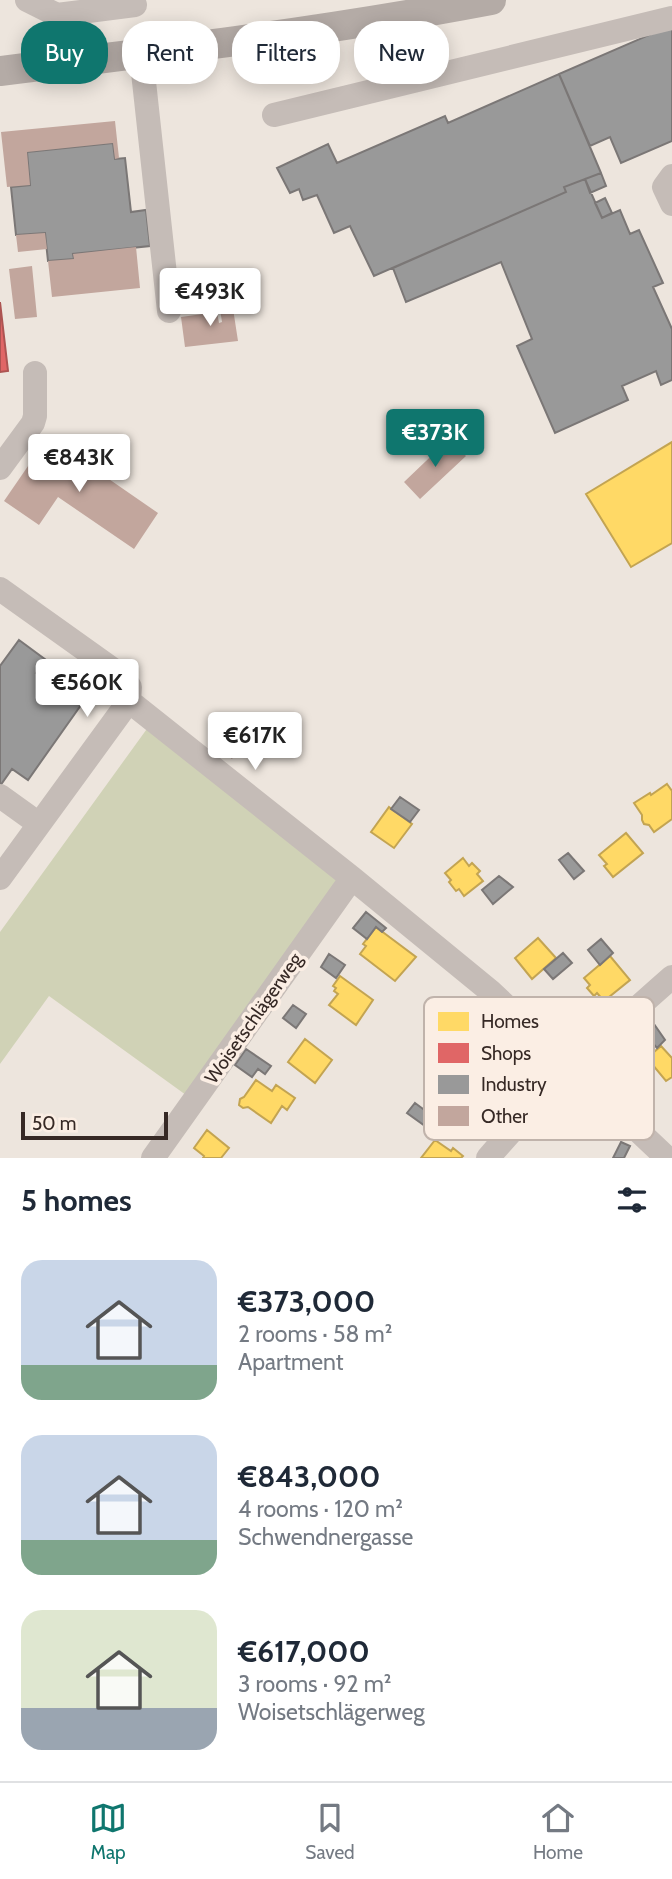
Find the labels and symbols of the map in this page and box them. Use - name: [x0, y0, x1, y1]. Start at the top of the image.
- pin: €493K: [161, 268, 259, 328]
- pin: €373K: [386, 410, 484, 469]
- pin: €843K: [30, 434, 128, 494]
- pin: €560K: [38, 660, 136, 719]
- pin: €617K: [206, 712, 304, 772]
- street label: Woisetschlägerweg: [200, 948, 307, 1088]
- legend: [424, 997, 654, 1140]
- text: Homes: [481, 1010, 539, 1033]
- text: Shops: [481, 1042, 531, 1065]
- text: Industry: [481, 1073, 547, 1096]
- text: Other: [481, 1105, 528, 1128]
- scale bar: [21, 1109, 168, 1141]

